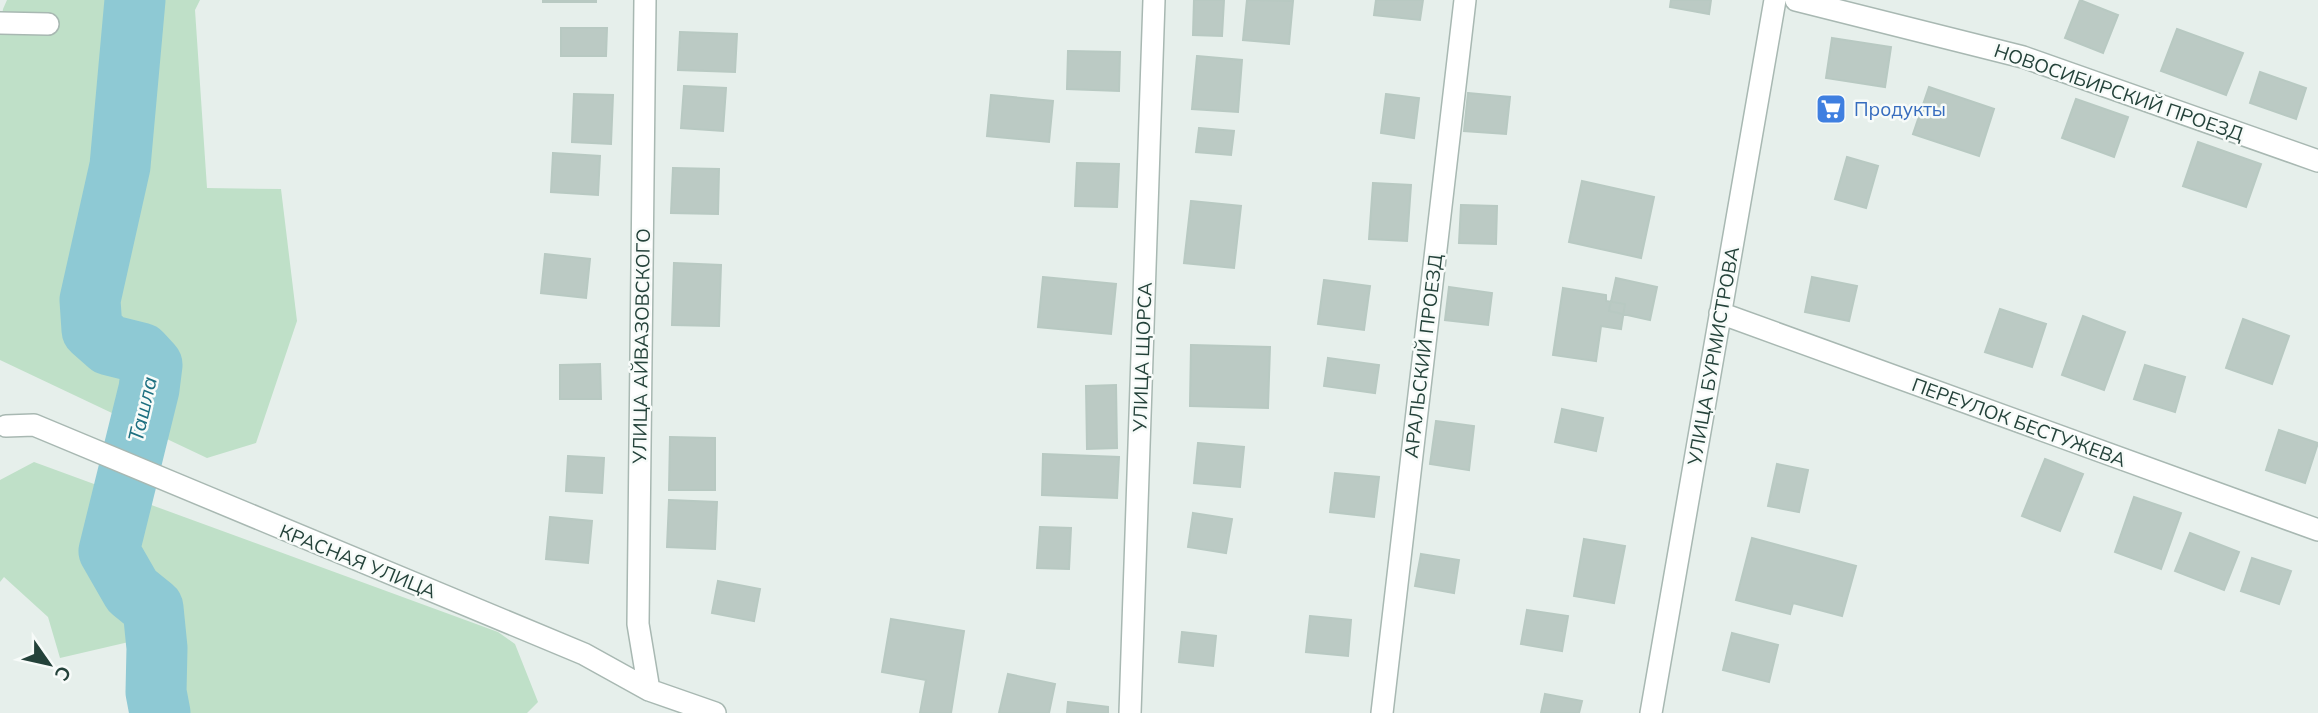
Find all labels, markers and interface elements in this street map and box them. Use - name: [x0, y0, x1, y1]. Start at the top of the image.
- street label: НОВОСИБИРСКИЙ ПРОЕЗД: [1991, 38, 2247, 146]
- supermarket icon: Продукты: [1814, 92, 1848, 126]
- place label: Продукты: [1854, 97, 1946, 121]
- street label: УЛИЦА АЙВАЗОВСКОГО: [627, 228, 655, 465]
- street label: УЛИЦА БУРМИСТРОВА: [1682, 245, 1744, 468]
- street label: АРАЛЬСКИЙ ПРОЕЗД: [1399, 253, 1447, 459]
- street label: УЛИЦА ЩОРСА: [1127, 281, 1157, 433]
- street label: ПЕРЕУЛОК БЕСТУЖЕВА: [1909, 372, 2129, 472]
- water label: Ташла: [122, 374, 162, 444]
- street label: КРАСНАЯ УЛИЦА: [276, 519, 440, 603]
- north arrow: [14, 629, 84, 699]
- text: С: [50, 661, 77, 686]

